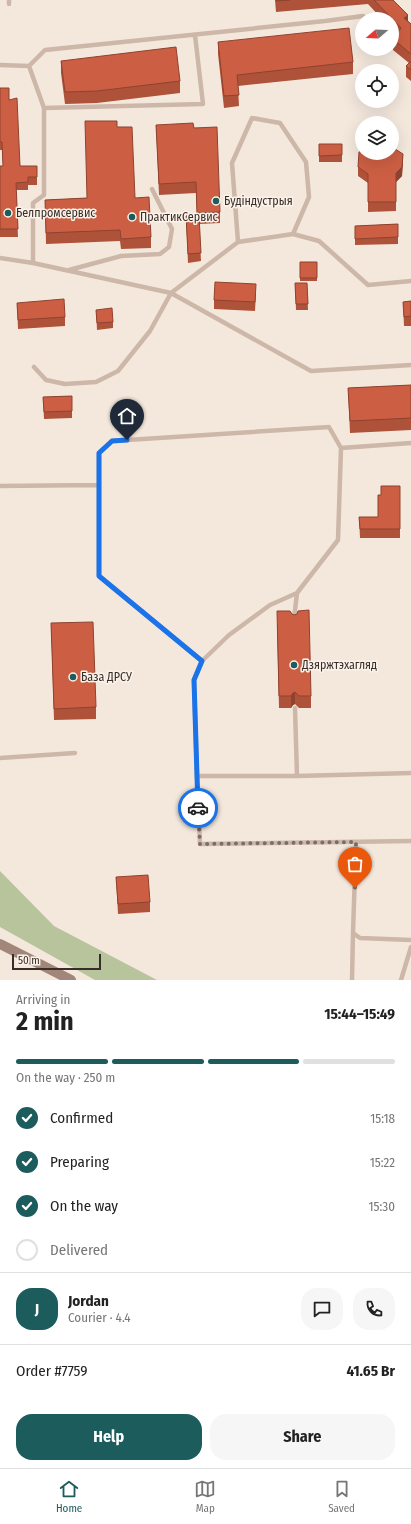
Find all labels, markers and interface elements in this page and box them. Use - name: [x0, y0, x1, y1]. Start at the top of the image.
- north arrow: [355, 12, 399, 56]
- map controls: [355, 12, 399, 160]
- button: locate: [355, 64, 399, 108]
- button: layers: [355, 116, 399, 160]
- place label: Будіндустрыя: [224, 194, 293, 208]
- marker: Будіндустрыя: [211, 196, 221, 206]
- place label: Белпромсервис: [16, 206, 95, 220]
- marker: Белпромсервис: [3, 208, 13, 218]
- place label: ПрактикСервис: [140, 210, 218, 224]
- marker: ПрактикСервис: [127, 212, 137, 222]
- pin: [110, 399, 144, 440]
- icon: home: [116, 405, 138, 427]
- place label: Дзяржтэхагляд: [301, 658, 377, 672]
- marker: Дзяржтэхагляд: [289, 660, 299, 670]
- place label: База ДРСУ: [81, 670, 132, 684]
- marker: База ДРСУ: [68, 672, 78, 682]
- courier: [178, 788, 218, 828]
- icon: car: [187, 797, 209, 819]
- pin: [338, 847, 372, 888]
- icon: bag: [344, 853, 366, 875]
- scale bar: [12, 952, 101, 971]
- text: 50 m: [18, 954, 40, 967]
- text: Arriving in: [16, 992, 70, 1007]
- text: 15:44–15:49: [324, 1005, 395, 1023]
- text: 2 min: [16, 1006, 74, 1037]
- text: On the way · 250 m: [16, 1070, 115, 1085]
- icon: check: [16, 1107, 38, 1129]
- text: Confirmed: [50, 1109, 113, 1127]
- text: 15:18: [370, 1111, 395, 1126]
- icon: check: [16, 1151, 38, 1173]
- text: Preparing: [50, 1153, 109, 1171]
- text: 15:22: [370, 1155, 395, 1170]
- icon: check: [16, 1195, 38, 1217]
- text: On the way: [50, 1197, 118, 1215]
- text: 15:30: [368, 1199, 395, 1214]
- text: Delivered: [50, 1241, 108, 1259]
- button: chat: [301, 1288, 343, 1330]
- button: phone: [353, 1288, 395, 1330]
- text: Jordan: [68, 1292, 109, 1310]
- text: J: [35, 1300, 39, 1318]
- text: Courier · 4.4: [68, 1310, 131, 1325]
- text: Order #7759: [16, 1362, 88, 1380]
- text: 41.65 Br: [347, 1362, 395, 1380]
- button: Help: [16, 1414, 202, 1460]
- button: Share: [210, 1414, 395, 1460]
- tab: Home: [56, 1478, 82, 1515]
- tab: Map: [194, 1478, 216, 1515]
- tab: Saved: [328, 1478, 355, 1515]

